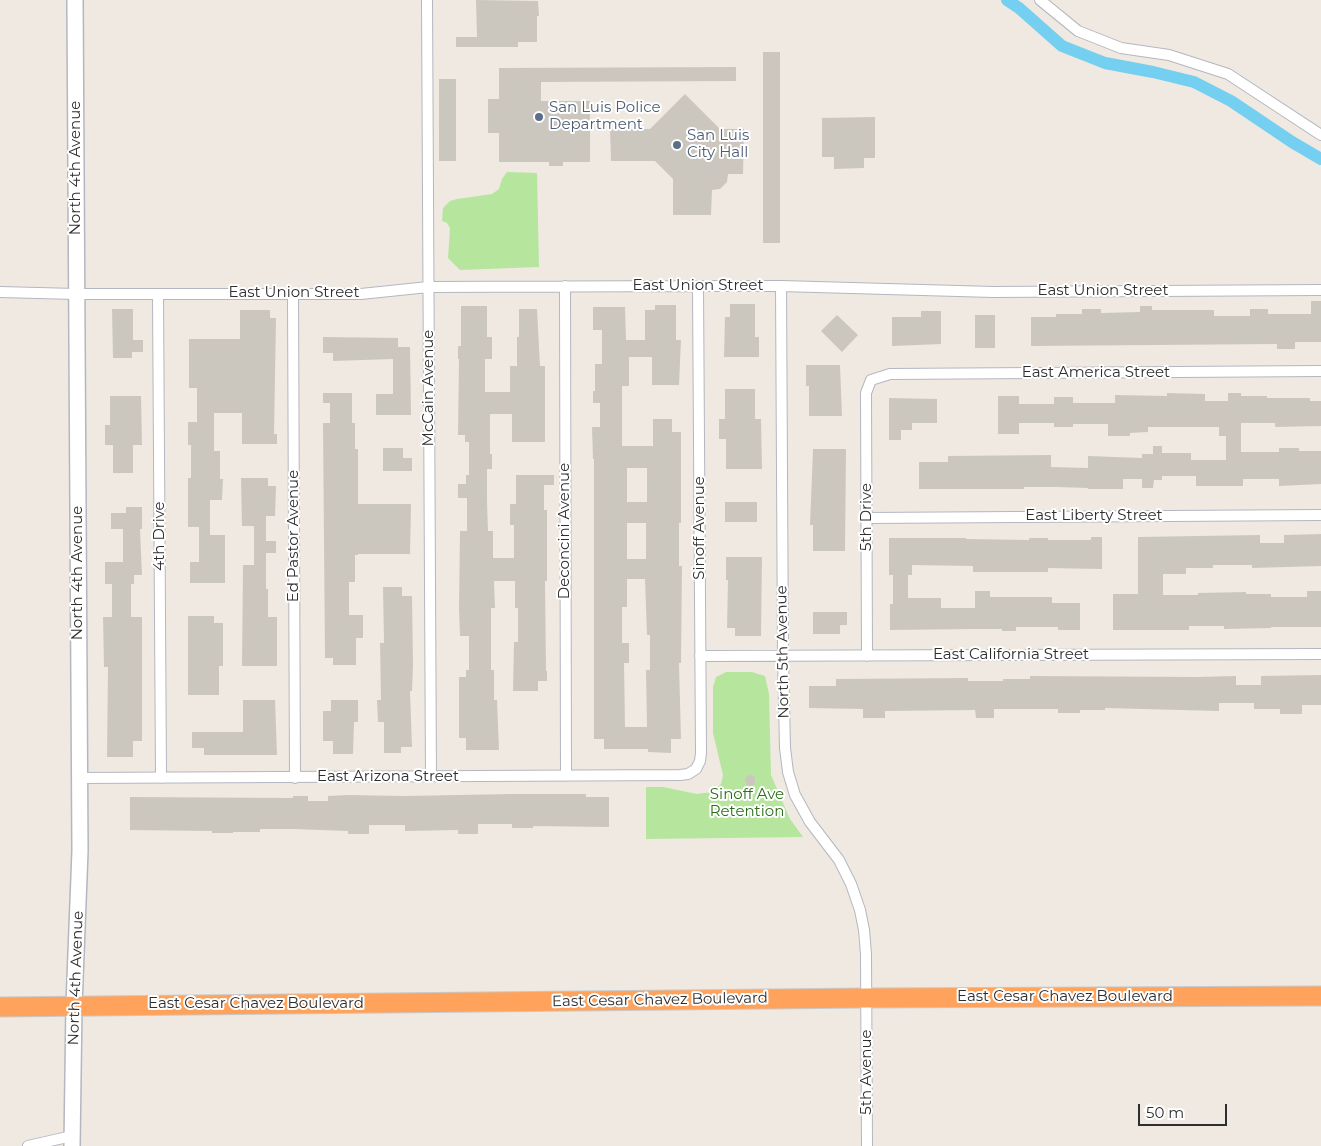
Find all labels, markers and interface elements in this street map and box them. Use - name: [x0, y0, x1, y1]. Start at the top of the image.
- place label: San Luis Police Department: [549, 99, 661, 134]
- street label: North 4th Avenue: [67, 101, 85, 235]
- marker: San Luis Police Department: [533, 111, 545, 123]
- place label: San Luis City Hall: [687, 127, 749, 162]
- marker: San Luis City Hall: [671, 139, 683, 151]
- street label: East Union Street: [633, 277, 763, 295]
- street label: East Union Street: [1038, 282, 1168, 300]
- street label: East Union Street: [229, 284, 359, 302]
- street label: McCain Avenue: [420, 330, 438, 446]
- street label: East America Street: [1022, 364, 1170, 382]
- street label: Deconcini Avenue: [556, 463, 574, 599]
- street label: Ed Pastor Avenue: [285, 470, 303, 602]
- street label: Sinoff Avenue: [691, 476, 709, 580]
- street label: 5th Drive: [858, 483, 876, 551]
- street label: 4th Drive: [151, 501, 169, 571]
- street label: North 4th Avenue: [69, 506, 87, 640]
- street label: East Liberty Street: [1025, 507, 1163, 525]
- street label: North 5th Avenue: [773, 585, 793, 719]
- street label: East California Street: [933, 646, 1089, 664]
- street label: East Arizona Street: [317, 768, 459, 786]
- park label: Sinoff Ave Retention: [710, 786, 784, 821]
- street label: North 4th Avenue: [65, 910, 87, 1046]
- street label: East Cesar Chavez Boulevard: [957, 988, 1173, 1006]
- street label: East Cesar Chavez Boulevard: [552, 989, 768, 1011]
- street label: East Cesar Chavez Boulevard: [148, 995, 364, 1013]
- street label: 5th Avenue: [858, 1029, 876, 1115]
- scale bar: [1141, 1094, 1230, 1126]
- text: 50 m: [1146, 1103, 1184, 1122]

